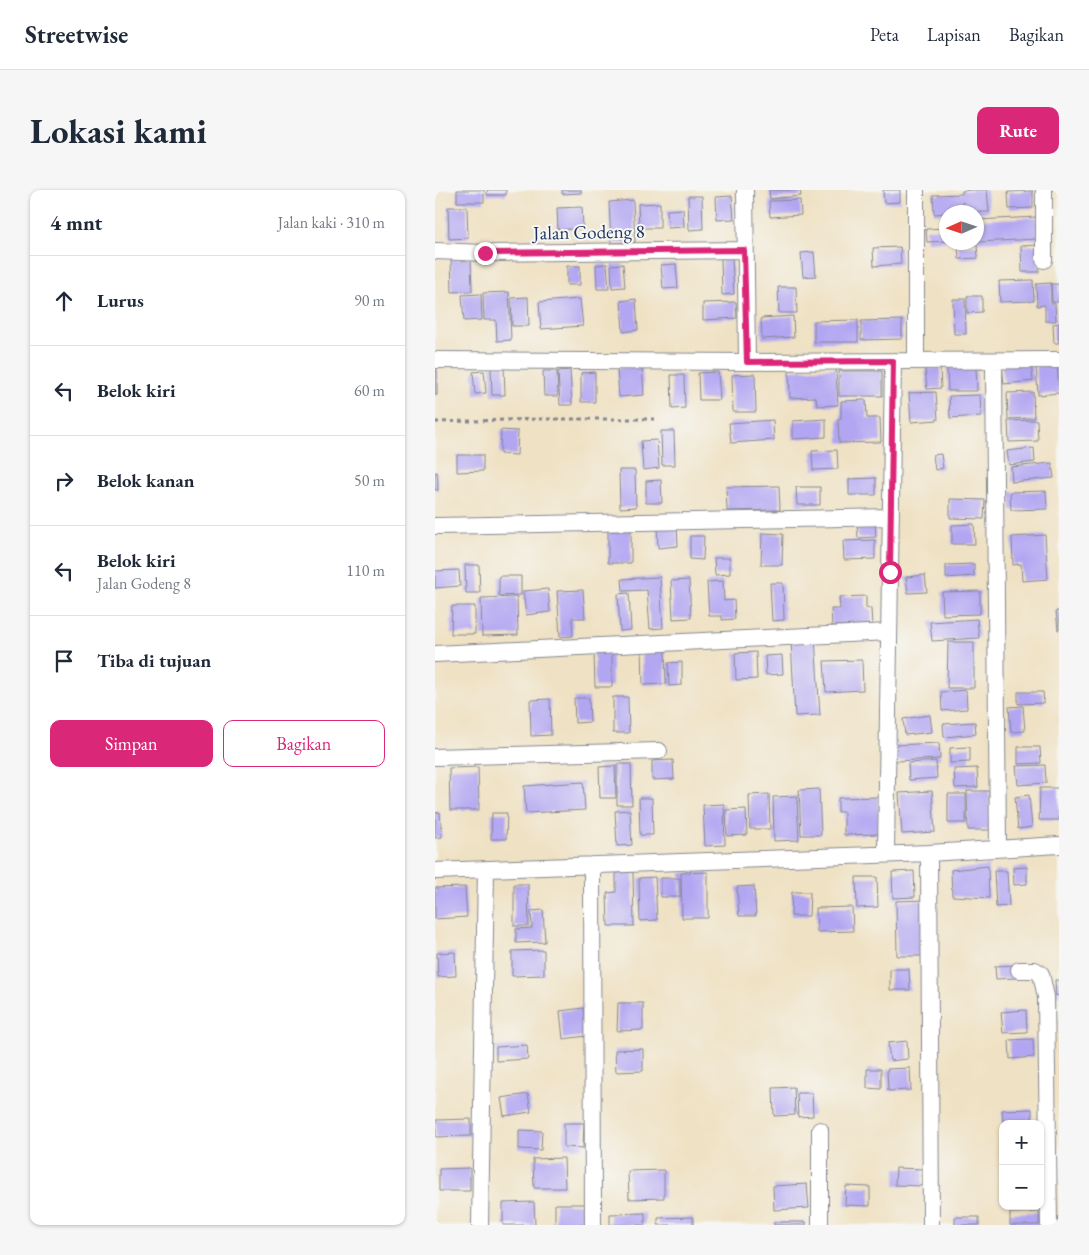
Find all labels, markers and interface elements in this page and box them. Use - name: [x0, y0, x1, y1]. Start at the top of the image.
- text: Streetwise: [25, 19, 128, 50]
- text: Peta: [870, 23, 899, 46]
- text: Lapisan: [927, 23, 981, 46]
- text: Bagikan: [1009, 23, 1064, 46]
- button: Rute: [977, 107, 1059, 154]
- text: Lokasi kami: [30, 108, 207, 153]
- north arrow: [939, 205, 984, 250]
- text: 4 mnt: [50, 209, 102, 236]
- text: Jalan kaki · 310 m: [278, 212, 385, 233]
- street label: Jalan Godeng 8: [531, 219, 645, 246]
- route end: [474, 242, 497, 265]
- icon: ahead: [50, 287, 78, 315]
- text: Lurus: [97, 288, 144, 313]
- text: 90 m: [354, 290, 385, 311]
- icon: left: [50, 377, 78, 405]
- text: Belok kiri: [97, 378, 176, 403]
- text: 60 m: [354, 380, 385, 401]
- icon: right: [50, 467, 78, 495]
- text: Belok kanan: [97, 468, 195, 493]
- text: 50 m: [354, 470, 385, 491]
- text: Belok kiri: [97, 548, 176, 573]
- icon: left: [50, 557, 78, 585]
- text: 110 m: [346, 560, 385, 581]
- route start: [879, 561, 902, 584]
- text: Jalan Godeng 8: [97, 573, 191, 594]
- icon: arrive: [50, 647, 78, 675]
- text: Tiba di tujuan: [97, 648, 211, 673]
- button: Simpan: [50, 720, 213, 767]
- button: Bagikan: [223, 720, 385, 767]
- map controls: [999, 1120, 1044, 1210]
- button: +: [999, 1120, 1044, 1165]
- button: −: [999, 1165, 1044, 1210]

